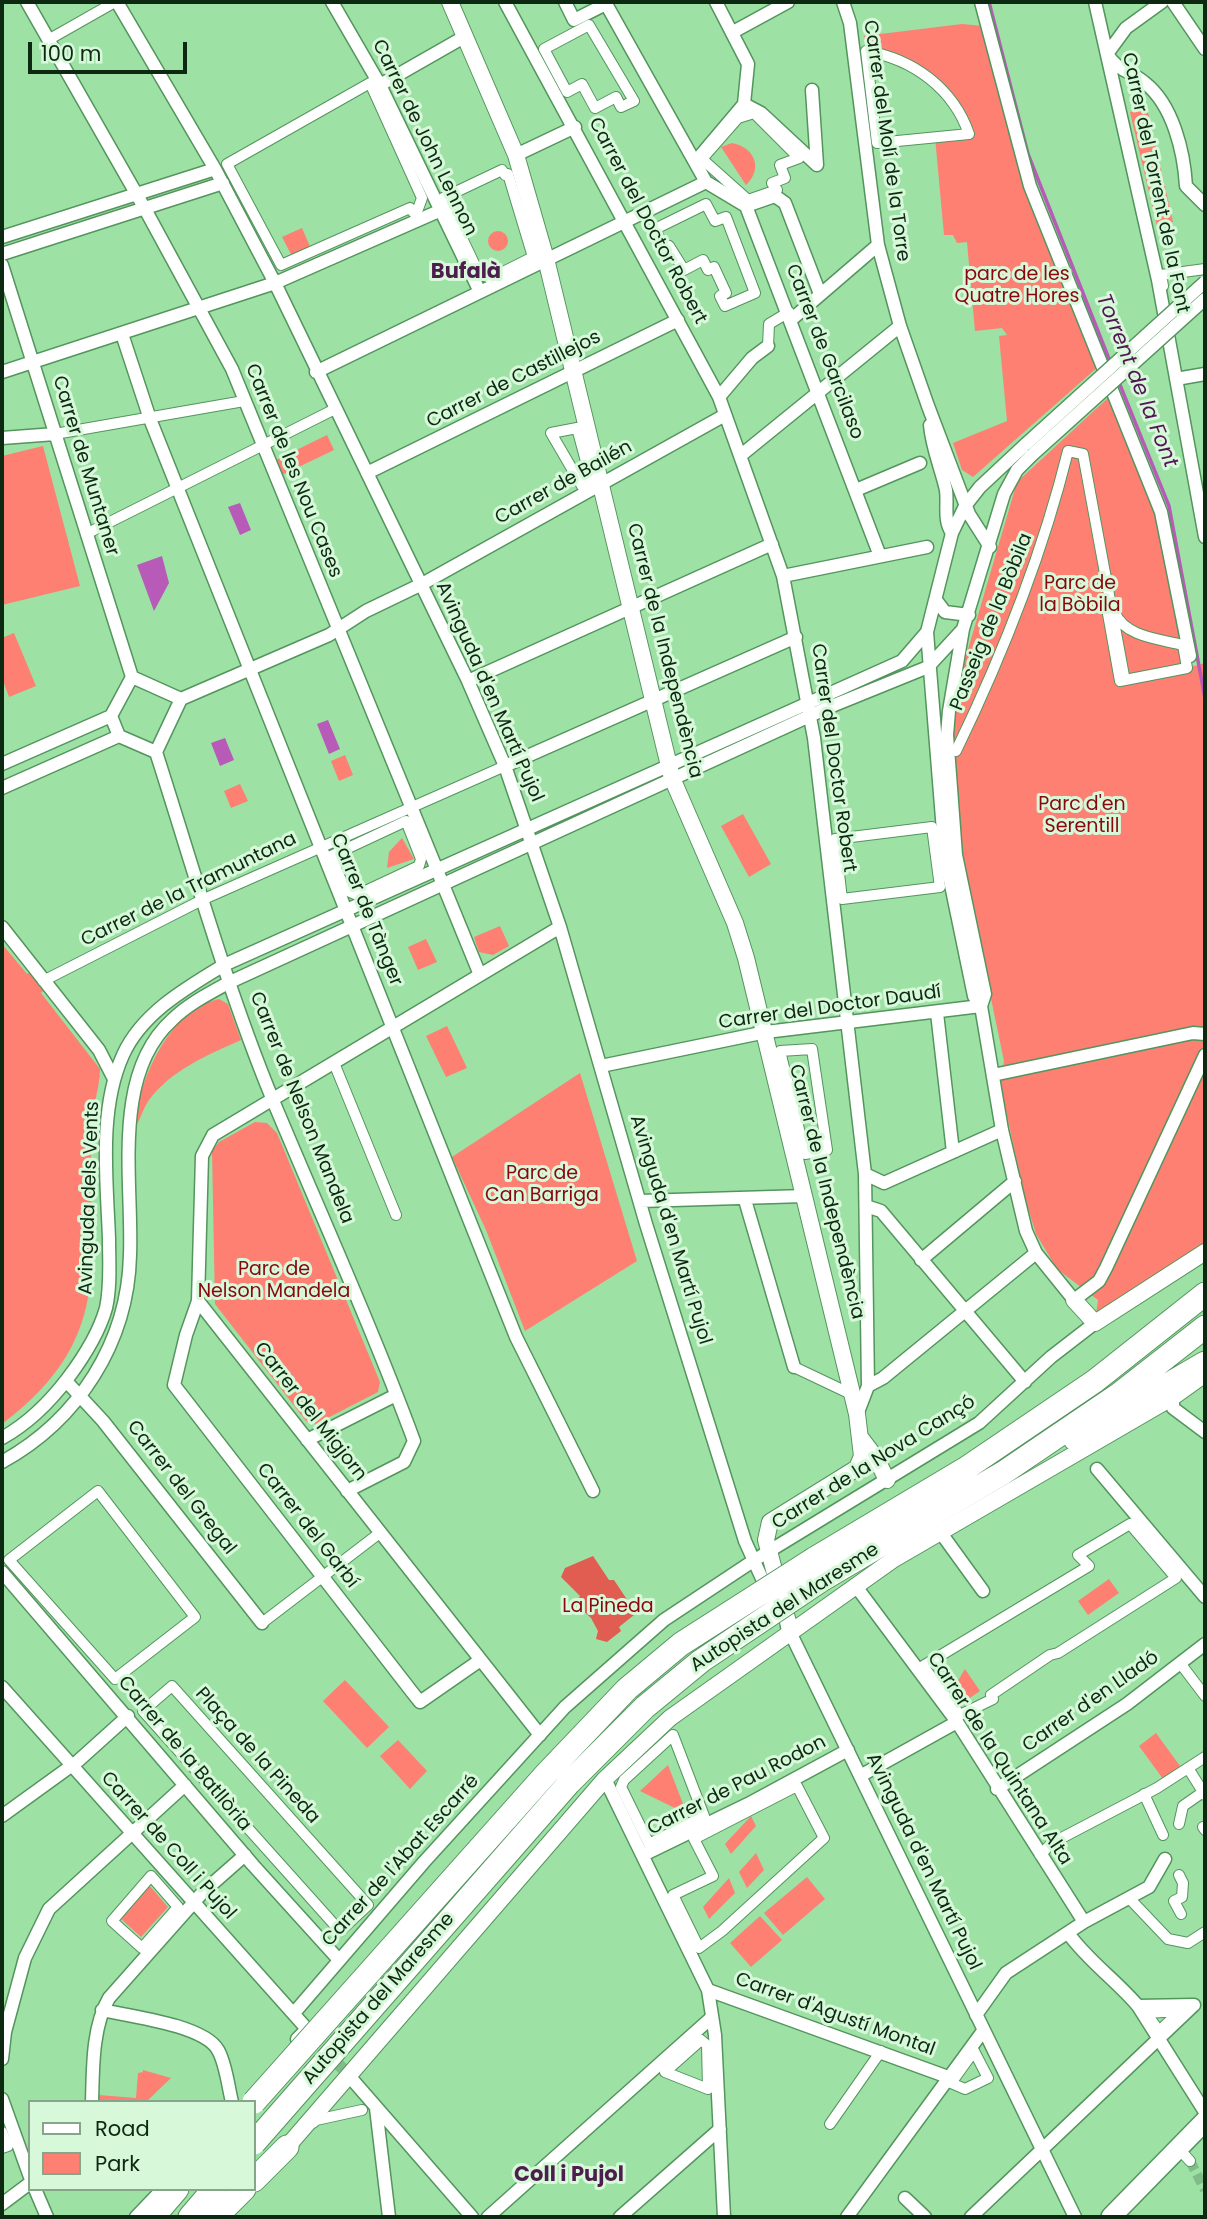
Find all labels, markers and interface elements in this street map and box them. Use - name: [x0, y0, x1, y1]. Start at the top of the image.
- street label: Carrer del Molí de la Torre: [858, 19, 914, 263]
- scale bar: [32, 28, 191, 72]
- street label: Carrer de John Lennon: [367, 36, 481, 240]
- text: 100 m: [41, 39, 101, 68]
- street label: Carrer del Torrent de la Font: [1116, 51, 1194, 315]
- street label: Carrer del Doctor Robert: [583, 114, 711, 328]
- district label: Bufalà: [431, 260, 501, 286]
- street label: Carrer de Garcilaso: [780, 261, 868, 443]
- park label: parc de les Quatre Hores: [955, 264, 1079, 308]
- water label: Torrent de la Font: [1090, 291, 1182, 471]
- street label: Carrer de Castillejos: [423, 326, 605, 434]
- street label: Carrer de les Nou Cases: [240, 361, 346, 581]
- street label: Carrer de Muntaner: [47, 373, 123, 559]
- street label: Carrer de Bailén: [492, 436, 636, 530]
- street label: Carrer de la Independència: [621, 521, 707, 781]
- street label: Passeig de la Bòbila: [946, 530, 1038, 714]
- park label: Parc de la Bòbila: [1039, 573, 1121, 617]
- street label: Avinguda d'en Martí Pujol: [430, 578, 548, 806]
- street label: Carrer del Doctor Robert: [806, 642, 860, 874]
- park label: Parc d'en Serentill: [1038, 794, 1126, 838]
- street label: Carrer de la Tramuntana: [78, 828, 300, 952]
- street label: Carrer de Tànger: [325, 830, 407, 990]
- street label: Carrer del Doctor Daudí: [717, 981, 943, 1035]
- street label: Carrer de Nelson Mandela: [244, 989, 358, 1227]
- street label: Carrer de la Independència: [783, 1062, 869, 1322]
- street label: Avinguda dels Vents: [75, 1101, 105, 1295]
- street label: Avinguda d'en Martí Pujol: [624, 1113, 716, 1347]
- park label: Parc de Can Barriga: [485, 1163, 599, 1207]
- park label: Parc de Nelson Mandela: [198, 1259, 350, 1303]
- street label: Carrer del Migjorn: [249, 1338, 371, 1486]
- street label: Carrer de la Nova Cançó: [768, 1391, 980, 1535]
- street label: Carrer del Gregal: [122, 1416, 240, 1560]
- street label: Carrer del Garbí: [251, 1459, 363, 1593]
- street label: Autopista del Maresme: [687, 1539, 883, 1677]
- park label: La Pineda: [562, 1596, 654, 1618]
- street label: Carrer d'en Lladó: [1018, 1646, 1164, 1758]
- street label: Carrer de la Quintana Alta: [922, 1648, 1076, 1870]
- street label: Carrer de la Batllòria: [112, 1672, 256, 1836]
- street label: Plaça de la Pineda: [190, 1683, 324, 1829]
- street label: Carrer de Pau Rodon: [644, 1731, 830, 1841]
- street label: Avinguda d'en Martí Pujol: [860, 1750, 986, 1974]
- street label: Carrer de Coll i Pujol: [96, 1767, 240, 1925]
- street label: Carrer de l'Abat Escarré: [318, 1770, 484, 1952]
- street label: Autopista del Maresme: [298, 1908, 460, 2090]
- street label: Carrer d'Agustí Montal: [732, 1968, 938, 2062]
- legend: [28, 2100, 256, 2191]
- text: Road: [95, 2114, 150, 2143]
- text: Park: [95, 2149, 140, 2178]
- district label: Coll i Pujol: [514, 2163, 624, 2189]

